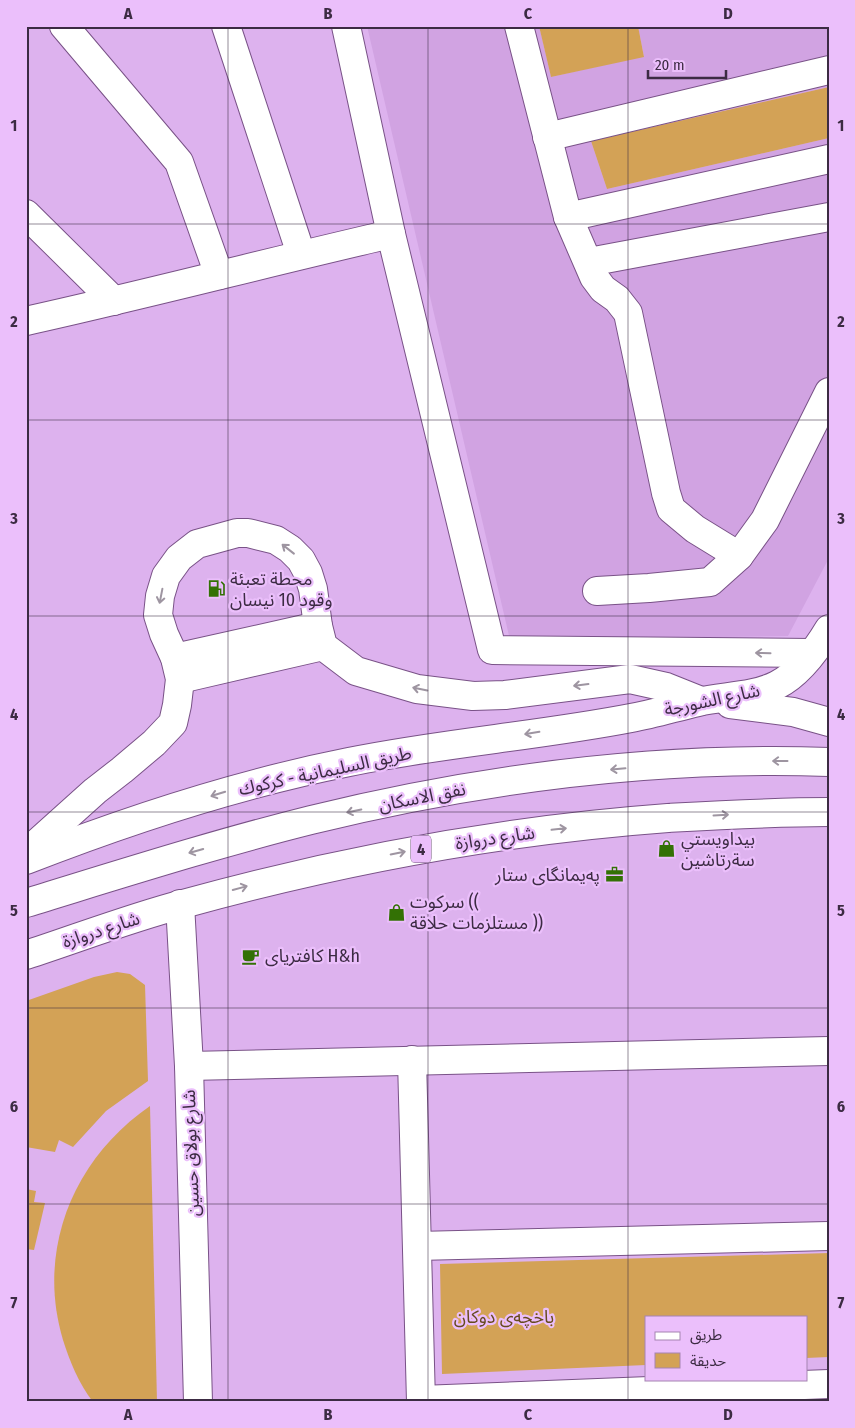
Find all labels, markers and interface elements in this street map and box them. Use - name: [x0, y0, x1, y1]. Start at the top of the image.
- text: A: [123, 4, 133, 23]
- text: B: [324, 4, 333, 23]
- text: C: [524, 4, 533, 23]
- text: D: [723, 4, 733, 23]
- scale bar: [648, 48, 725, 80]
- text: 20 m: [655, 56, 685, 74]
- text: 1: [11, 116, 17, 135]
- text: 1: [838, 116, 844, 135]
- text: 2: [9, 312, 18, 331]
- text: 2: [836, 312, 845, 331]
- text: 3: [9, 509, 18, 528]
- text: 3: [836, 509, 845, 528]
- one-way arrow: [282, 543, 295, 554]
- place label: محطة تعبئة وقود 10 نيسان: [230, 568, 332, 611]
- fuel station icon: محطة تعبئة وقود 10 نيسان: [206, 579, 226, 599]
- one-way arrow: [155, 588, 165, 604]
- one-way arrow: [755, 648, 771, 658]
- street label: شارع الشورجة: [662, 679, 763, 724]
- one-way arrow: [574, 680, 590, 690]
- one-way arrow: [413, 684, 429, 694]
- text: 4: [10, 705, 18, 724]
- text: 4: [837, 705, 845, 724]
- one-way arrow: [525, 729, 541, 739]
- street label: طريق السليمانية - كركوك: [237, 742, 413, 800]
- one-way arrow: [772, 756, 788, 766]
- one-way arrow: [610, 764, 626, 774]
- street label: نفق الاسكان: [377, 778, 467, 816]
- one-way arrow: [211, 789, 227, 799]
- one-way arrow: [346, 806, 362, 816]
- one-way arrow: [712, 810, 729, 820]
- street label: شارع دروازة: [454, 822, 537, 857]
- one-way arrow: [551, 824, 567, 834]
- place label: بيداويستي سةرتاشين: [681, 828, 755, 871]
- road number: 4: [411, 836, 431, 862]
- shop icon: بيداويستي سةرتاشين: [657, 839, 677, 859]
- one-way arrow: [189, 847, 205, 857]
- one-way arrow: [390, 848, 406, 857]
- place label: پەیمانگای ستار: [494, 864, 600, 886]
- office icon: پەیمانگای ستار: [604, 865, 624, 885]
- one-way arrow: [231, 883, 247, 893]
- place label: سركوت (( مستلزمات حلاقة )): [410, 891, 543, 934]
- text: 5: [10, 901, 18, 920]
- text: 5: [837, 901, 845, 920]
- shop icon: سركوت (( مستلزمات حلاقة )): [386, 902, 406, 922]
- street label: شارع دروازة: [60, 907, 143, 956]
- place label: کافتریای H&h: [265, 945, 360, 967]
- cafe icon: کافتریای H&h: [241, 946, 261, 966]
- street label: شارع بولاق حسين: [178, 1089, 207, 1217]
- text: 6: [10, 1097, 18, 1116]
- text: 6: [837, 1097, 845, 1116]
- text: 7: [11, 1293, 18, 1312]
- text: 7: [838, 1293, 845, 1312]
- park label: باخچەی دوکان: [454, 1306, 554, 1328]
- legend: [645, 1316, 808, 1380]
- text: طريق: [690, 1326, 722, 1345]
- text: حديقة: [690, 1352, 726, 1370]
- text: A: [123, 1405, 133, 1424]
- text: B: [324, 1405, 333, 1424]
- text: C: [524, 1405, 533, 1424]
- text: D: [723, 1405, 733, 1424]

